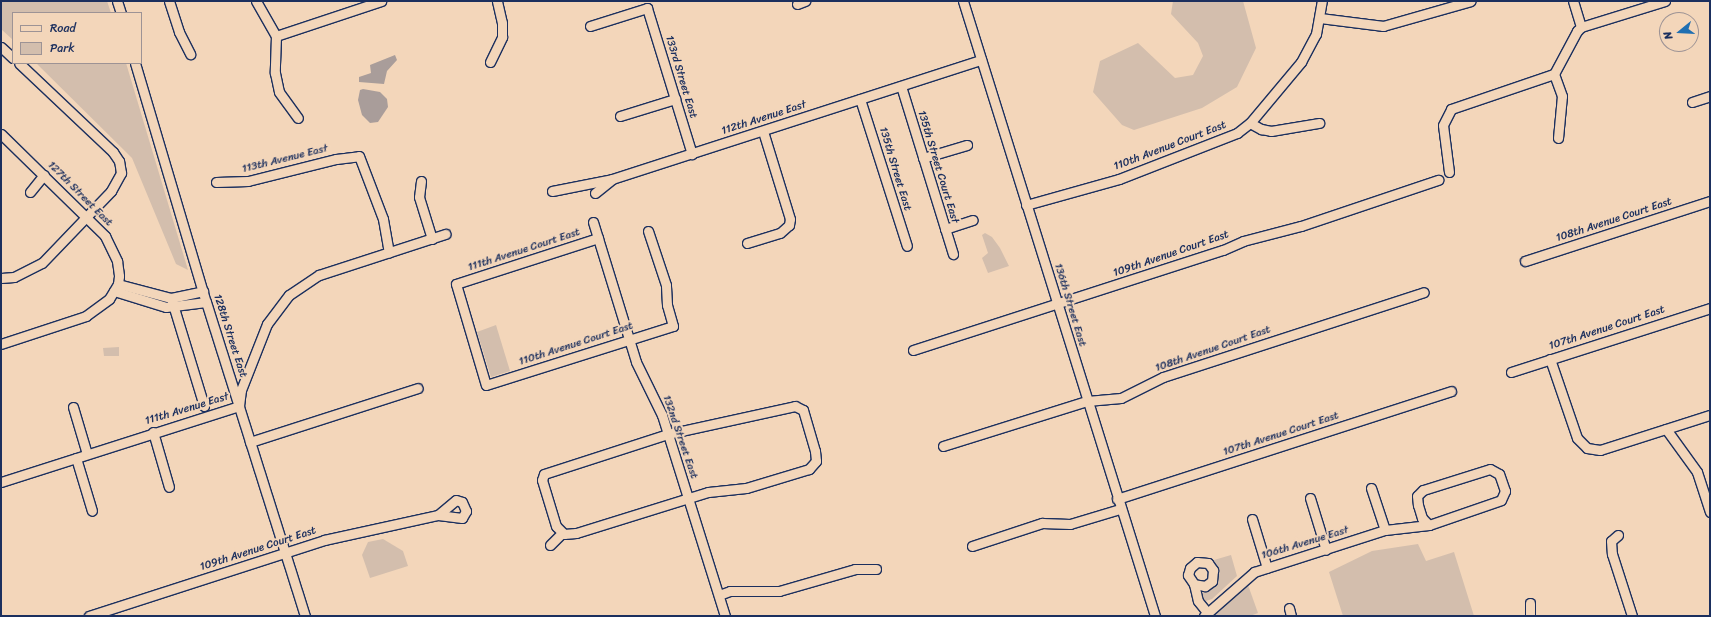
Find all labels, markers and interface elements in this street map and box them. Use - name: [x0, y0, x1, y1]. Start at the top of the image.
- legend: [12, 12, 142, 64]
- north arrow: [1659, 12, 1699, 52]
- text: Road: [50, 17, 76, 39]
- text: N: [1658, 29, 1678, 42]
- street label: 133rd Street East: [662, 34, 700, 120]
- text: Park: [50, 37, 75, 59]
- street label: 112th Avenue East: [720, 98, 808, 138]
- street label: 135th Street Court East: [914, 109, 962, 225]
- street label: 110th Avenue Court East: [1112, 118, 1228, 174]
- street label: 135th Street East: [876, 125, 914, 213]
- street label: 113th Avenue East: [241, 142, 329, 176]
- street label: 127th Street East: [45, 159, 115, 229]
- street label: 108th Avenue Court East: [1554, 195, 1674, 245]
- street label: 111th Avenue Court East: [466, 226, 582, 274]
- street label: 109th Avenue Court East: [1111, 228, 1231, 280]
- street label: 136th Street East: [1051, 262, 1089, 348]
- street label: 128th Street East: [210, 292, 250, 380]
- street label: 107th Avenue Court East: [1547, 303, 1667, 353]
- street label: 110th Avenue Court East: [517, 319, 635, 369]
- street label: 108th Avenue Court East: [1153, 323, 1273, 375]
- street label: 111th Avenue East: [143, 390, 231, 428]
- street label: 132nd Street East: [659, 393, 701, 481]
- street label: 107th Avenue Court East: [1221, 409, 1341, 459]
- street label: 106th Avenue East: [1260, 523, 1350, 563]
- street label: 109th Avenue Court East: [198, 524, 318, 574]

